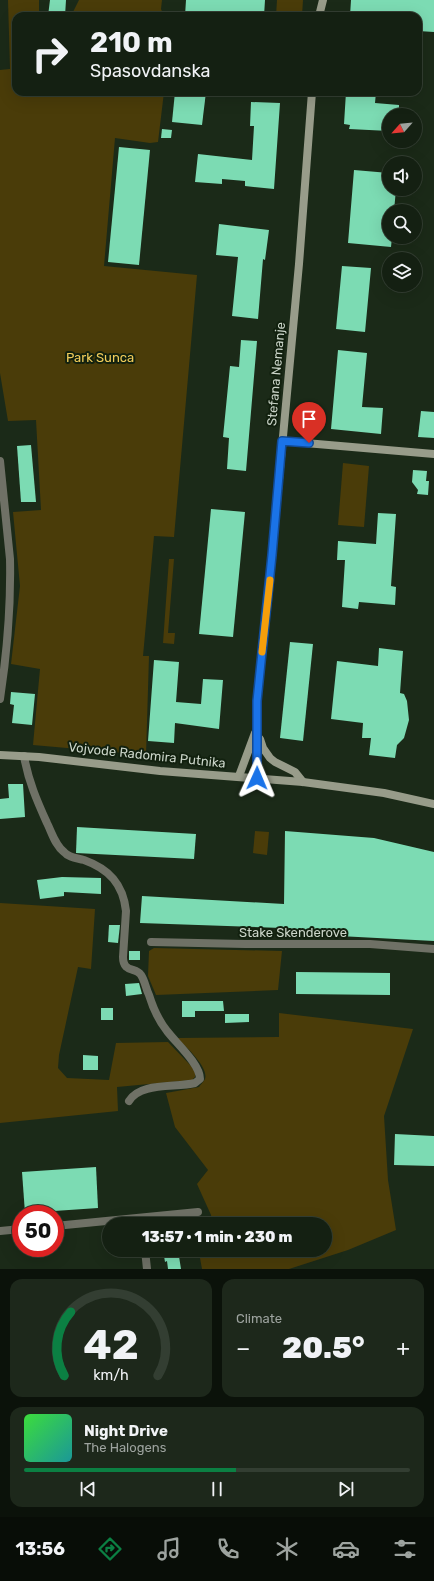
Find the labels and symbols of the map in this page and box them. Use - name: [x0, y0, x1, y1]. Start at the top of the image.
- north arrow: [382, 108, 422, 148]
- street label: Stefana Nemanje: [264, 321, 288, 427]
- park label: Park Sunca: [66, 350, 134, 365]
- pin: [292, 402, 326, 443]
- street label: Vojvode Radomira Putnika: [68, 739, 226, 771]
- position arrow: [236, 757, 278, 799]
- street label: Stake Skenderove: [239, 925, 347, 940]
- speed limit sign: 50: [12, 1205, 64, 1257]

